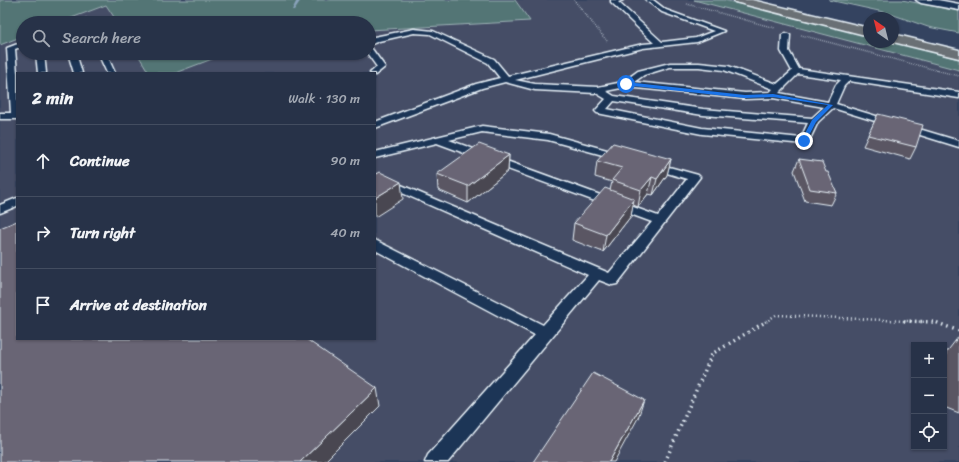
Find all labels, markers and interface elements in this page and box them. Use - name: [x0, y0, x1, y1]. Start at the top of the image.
- north arrow: [863, 12, 899, 48]
- search box: [16, 16, 376, 60]
- text: Search here: [62, 25, 141, 51]
- icon: search: [30, 27, 52, 49]
- route start: [617, 75, 635, 93]
- text: 2 min: [32, 83, 73, 113]
- text: Walk · 130 m: [288, 87, 360, 110]
- route end: [795, 132, 813, 150]
- text: Continue: [70, 148, 130, 174]
- text: 90 m: [330, 149, 360, 172]
- icon: ahead: [32, 150, 54, 172]
- text: Turn right: [70, 220, 135, 246]
- text: 40 m: [330, 221, 360, 244]
- icon: right: [32, 222, 54, 244]
- text: Arrive at destination: [70, 292, 207, 318]
- icon: arrive: [32, 294, 54, 316]
- map controls: [911, 342, 947, 450]
- button: +: [911, 342, 947, 378]
- button: −: [911, 378, 947, 414]
- button: locate: [911, 414, 947, 450]

